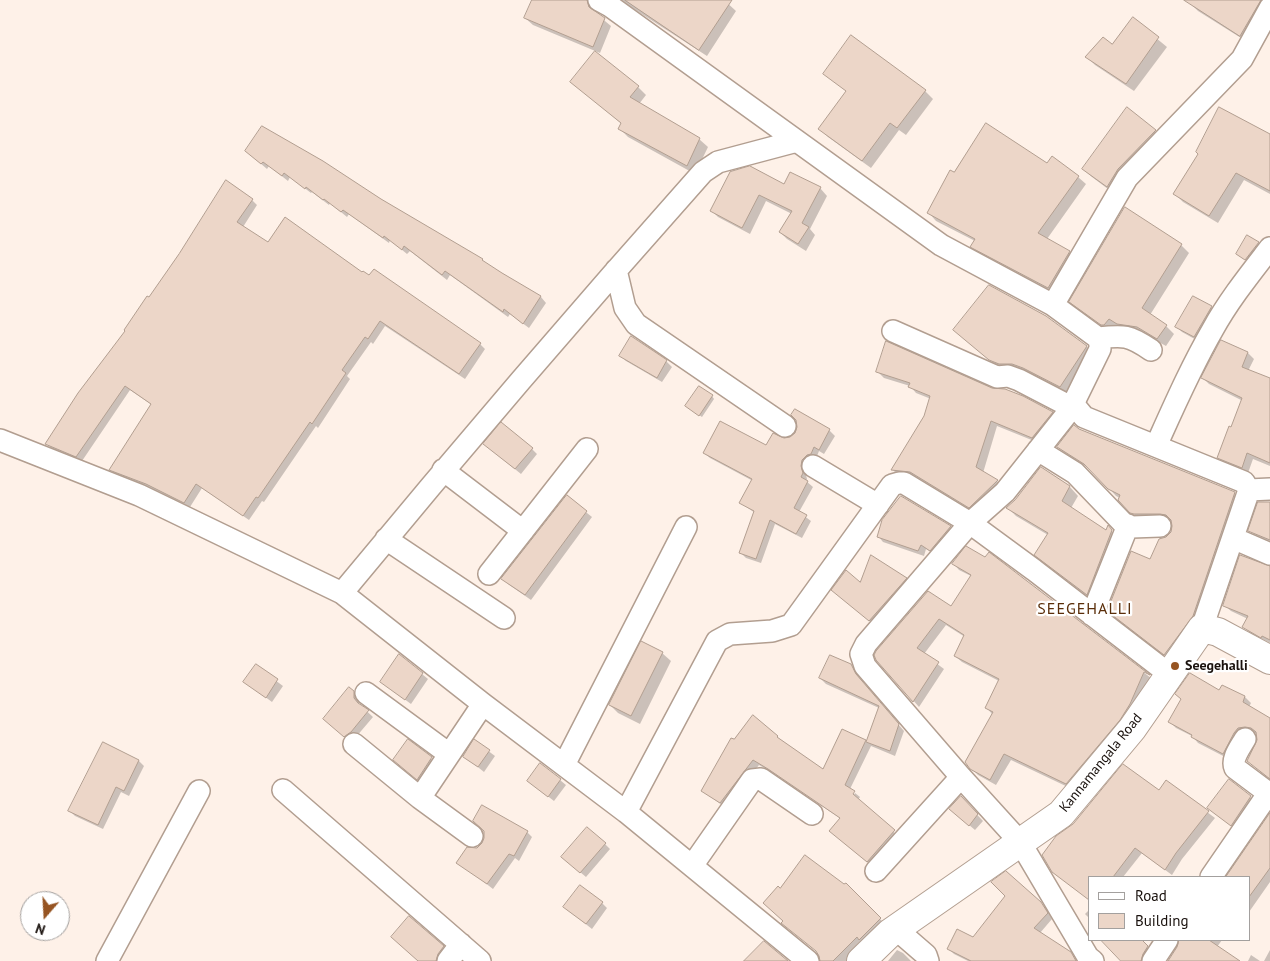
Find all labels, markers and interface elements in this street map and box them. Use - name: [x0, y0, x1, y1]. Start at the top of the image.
- district label: SEEGEHALLI: [1036, 599, 1134, 619]
- place label: Seegehalli: [1185, 658, 1248, 674]
- marker: Seegehalli: [1169, 660, 1181, 672]
- street label: Kannamangala Road: [1056, 710, 1146, 816]
- legend: [1088, 876, 1250, 941]
- text: Road: [1135, 886, 1167, 905]
- north arrow: [20, 891, 70, 941]
- text: Building: [1135, 911, 1189, 930]
- text: N: [33, 919, 48, 939]

